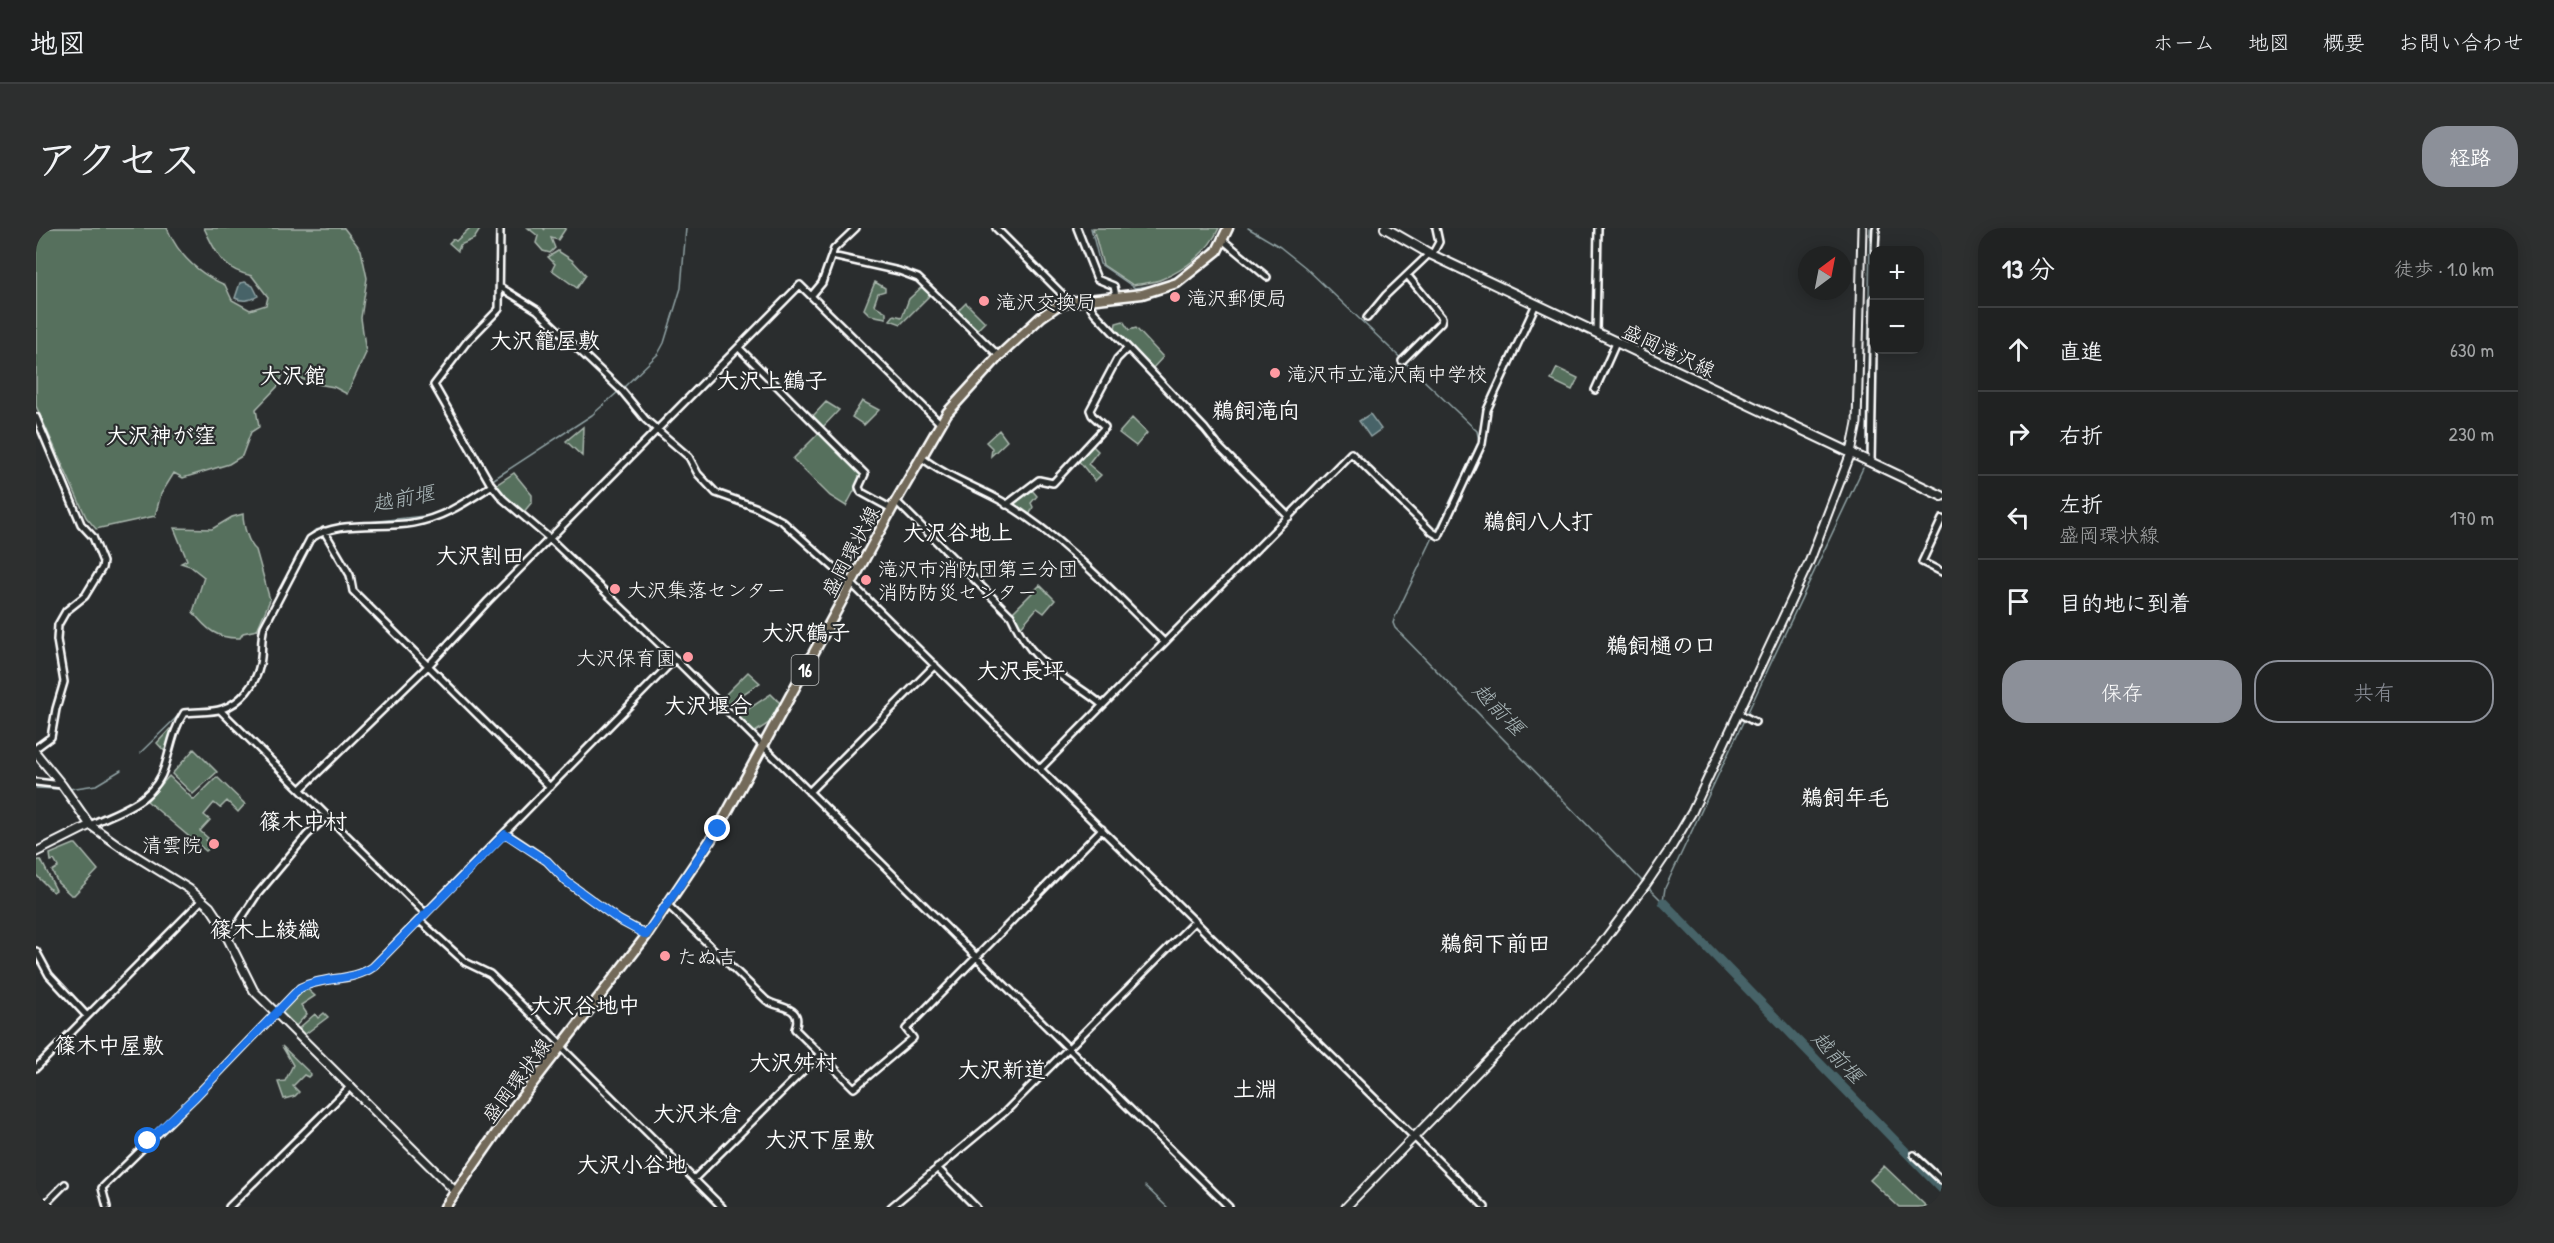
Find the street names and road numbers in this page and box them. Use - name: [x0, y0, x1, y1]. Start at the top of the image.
- street label: 盛岡滝沢線: [1618, 317, 1720, 383]
- street label: 盛岡環状線: [815, 501, 885, 601]
- road number: 16: [792, 655, 818, 685]
- street label: 盛岡環状線: [475, 1032, 557, 1128]

